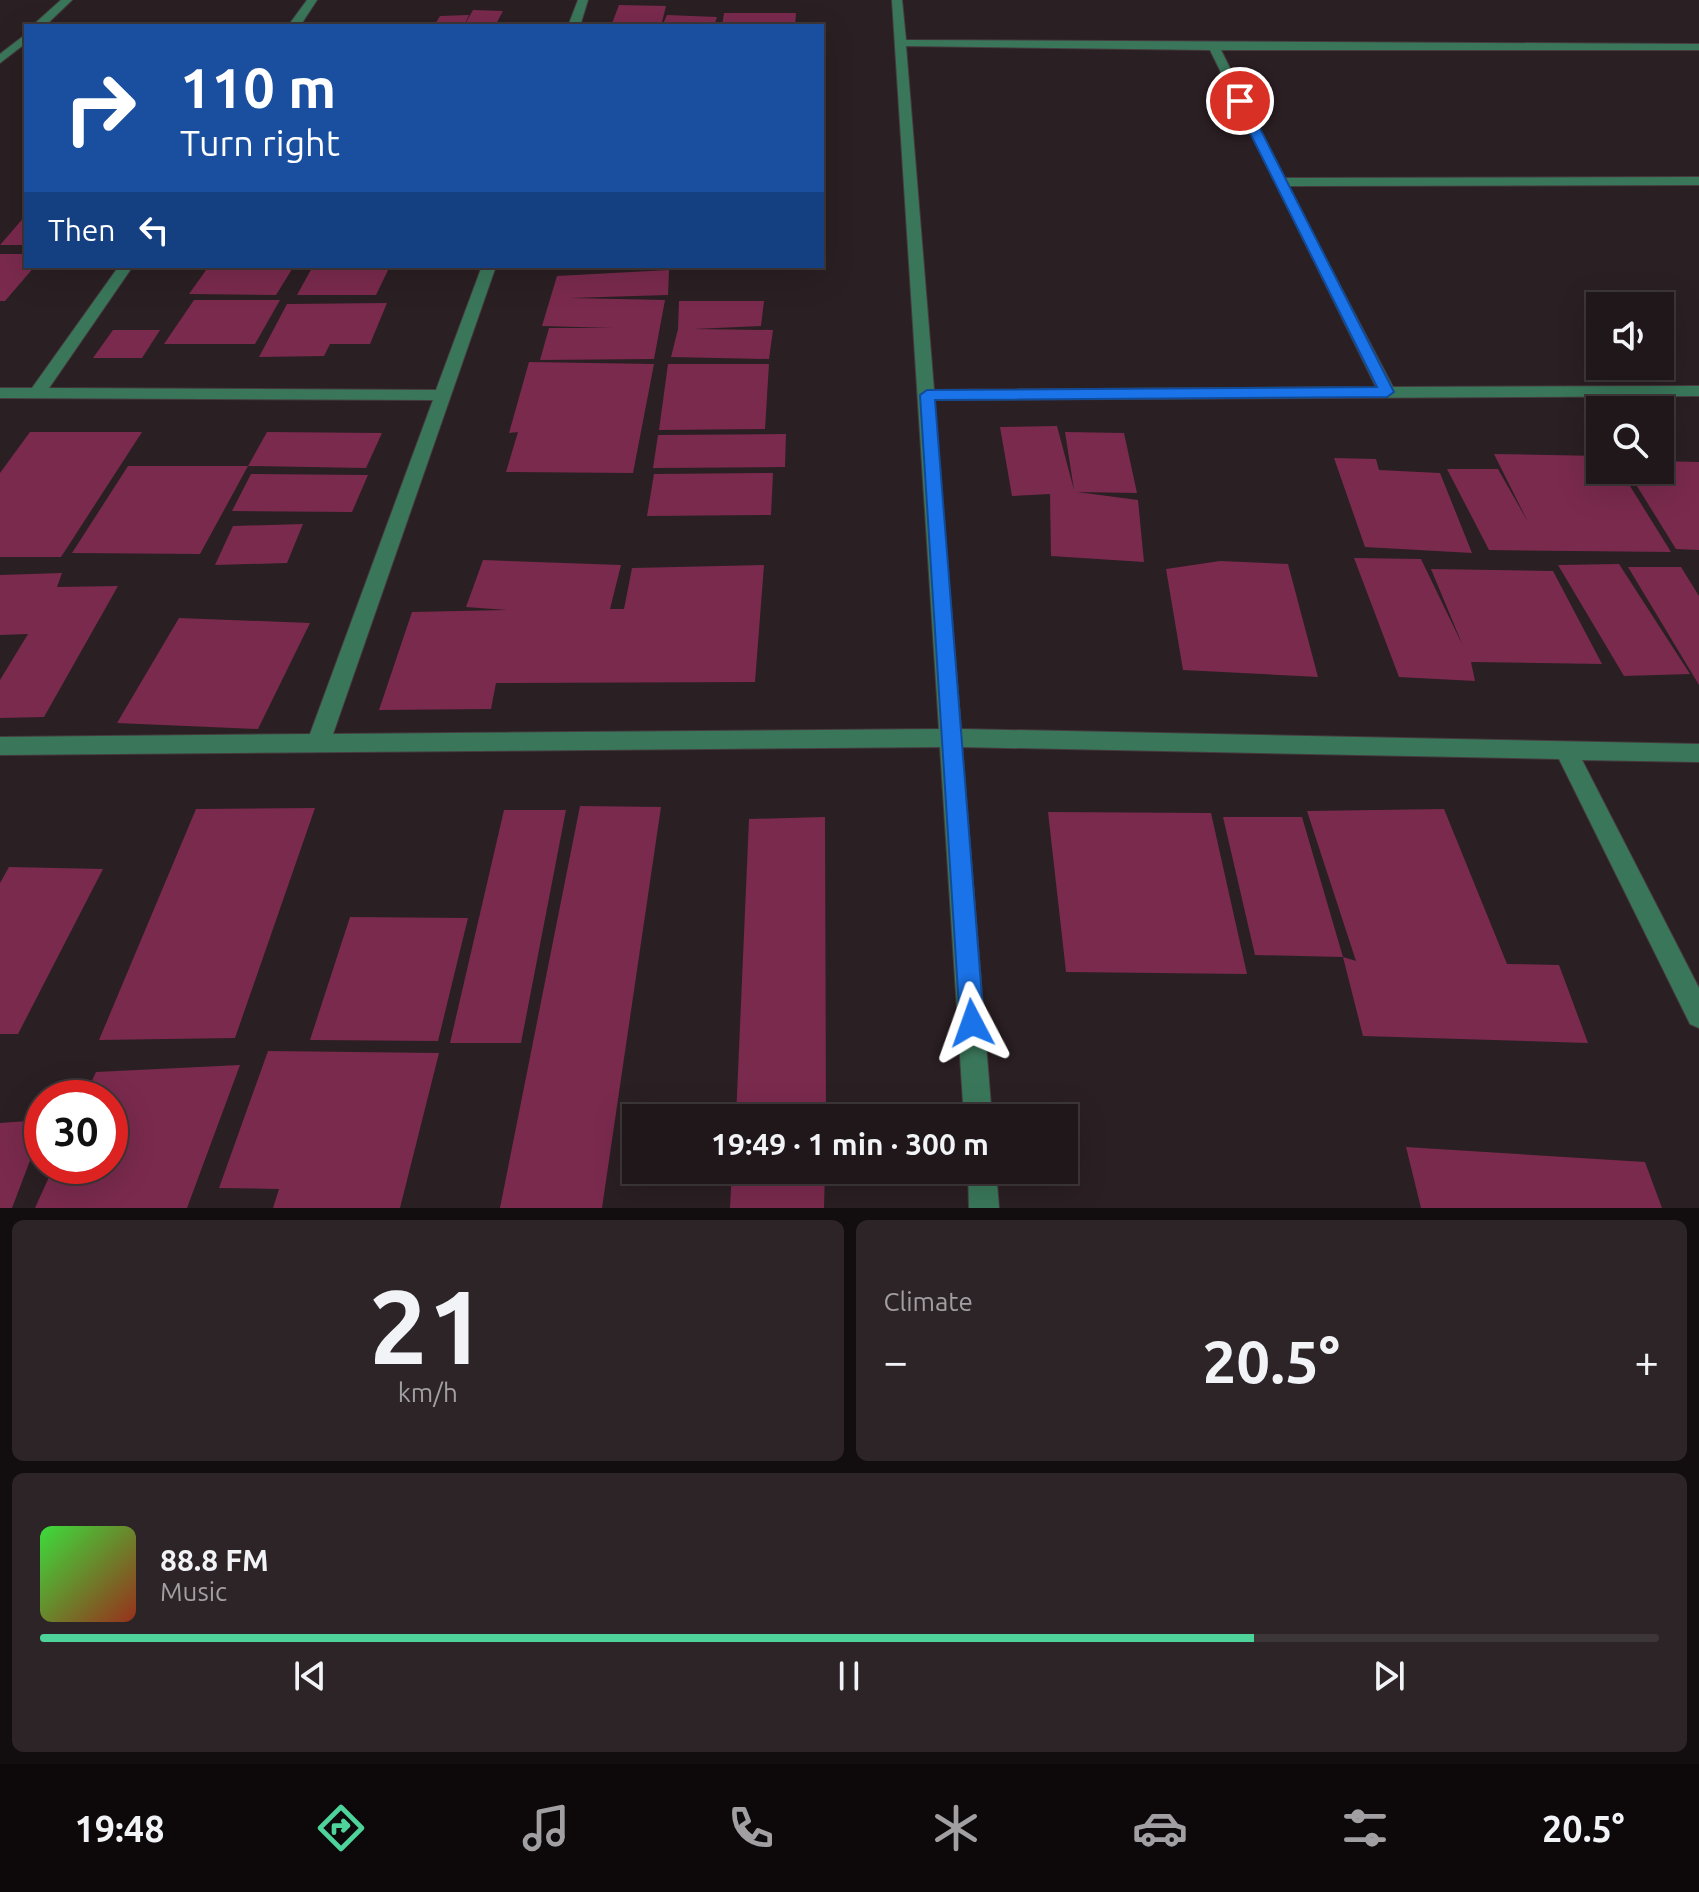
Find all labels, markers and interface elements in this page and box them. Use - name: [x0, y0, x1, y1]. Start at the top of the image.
- icon: right: [48, 56, 152, 160]
- text: 110 m: [180, 56, 336, 119]
- pin: [1206, 67, 1274, 135]
- icon: arrive: [1218, 79, 1262, 123]
- text: Turn right: [180, 122, 340, 163]
- icon: left: [132, 208, 176, 252]
- text: Then: [48, 213, 116, 247]
- map controls: [1586, 292, 1674, 484]
- button: sound: [1586, 292, 1674, 380]
- button: search: [1586, 396, 1674, 484]
- position arrow: [930, 981, 1014, 1065]
- speed limit sign: 30: [24, 1080, 128, 1184]
- text: 19:49 · 1 min · 300 m: [711, 1127, 989, 1161]
- text: 21: [369, 1267, 486, 1384]
- text: Climate: [884, 1287, 973, 1316]
- text: 20.5°: [1203, 1327, 1340, 1394]
- text: −: [884, 1336, 908, 1385]
- text: +: [1634, 1336, 1659, 1385]
- text: km/h: [398, 1378, 458, 1407]
- text: 88.8 FM: [160, 1543, 269, 1577]
- text: Music: [160, 1577, 227, 1606]
- icon: previous: [288, 1654, 332, 1698]
- icon: pause: [827, 1654, 871, 1698]
- icon: next: [1367, 1654, 1411, 1698]
- icon: directions: [313, 1800, 369, 1856]
- icon: music: [518, 1800, 574, 1856]
- icon: phone: [723, 1800, 779, 1856]
- icon: climate: [928, 1800, 984, 1856]
- icon: car: [1132, 1800, 1188, 1856]
- icon: filters: [1337, 1800, 1393, 1856]
- text: 19:48: [74, 1808, 164, 1849]
- text: 20.5°: [1542, 1808, 1625, 1849]

